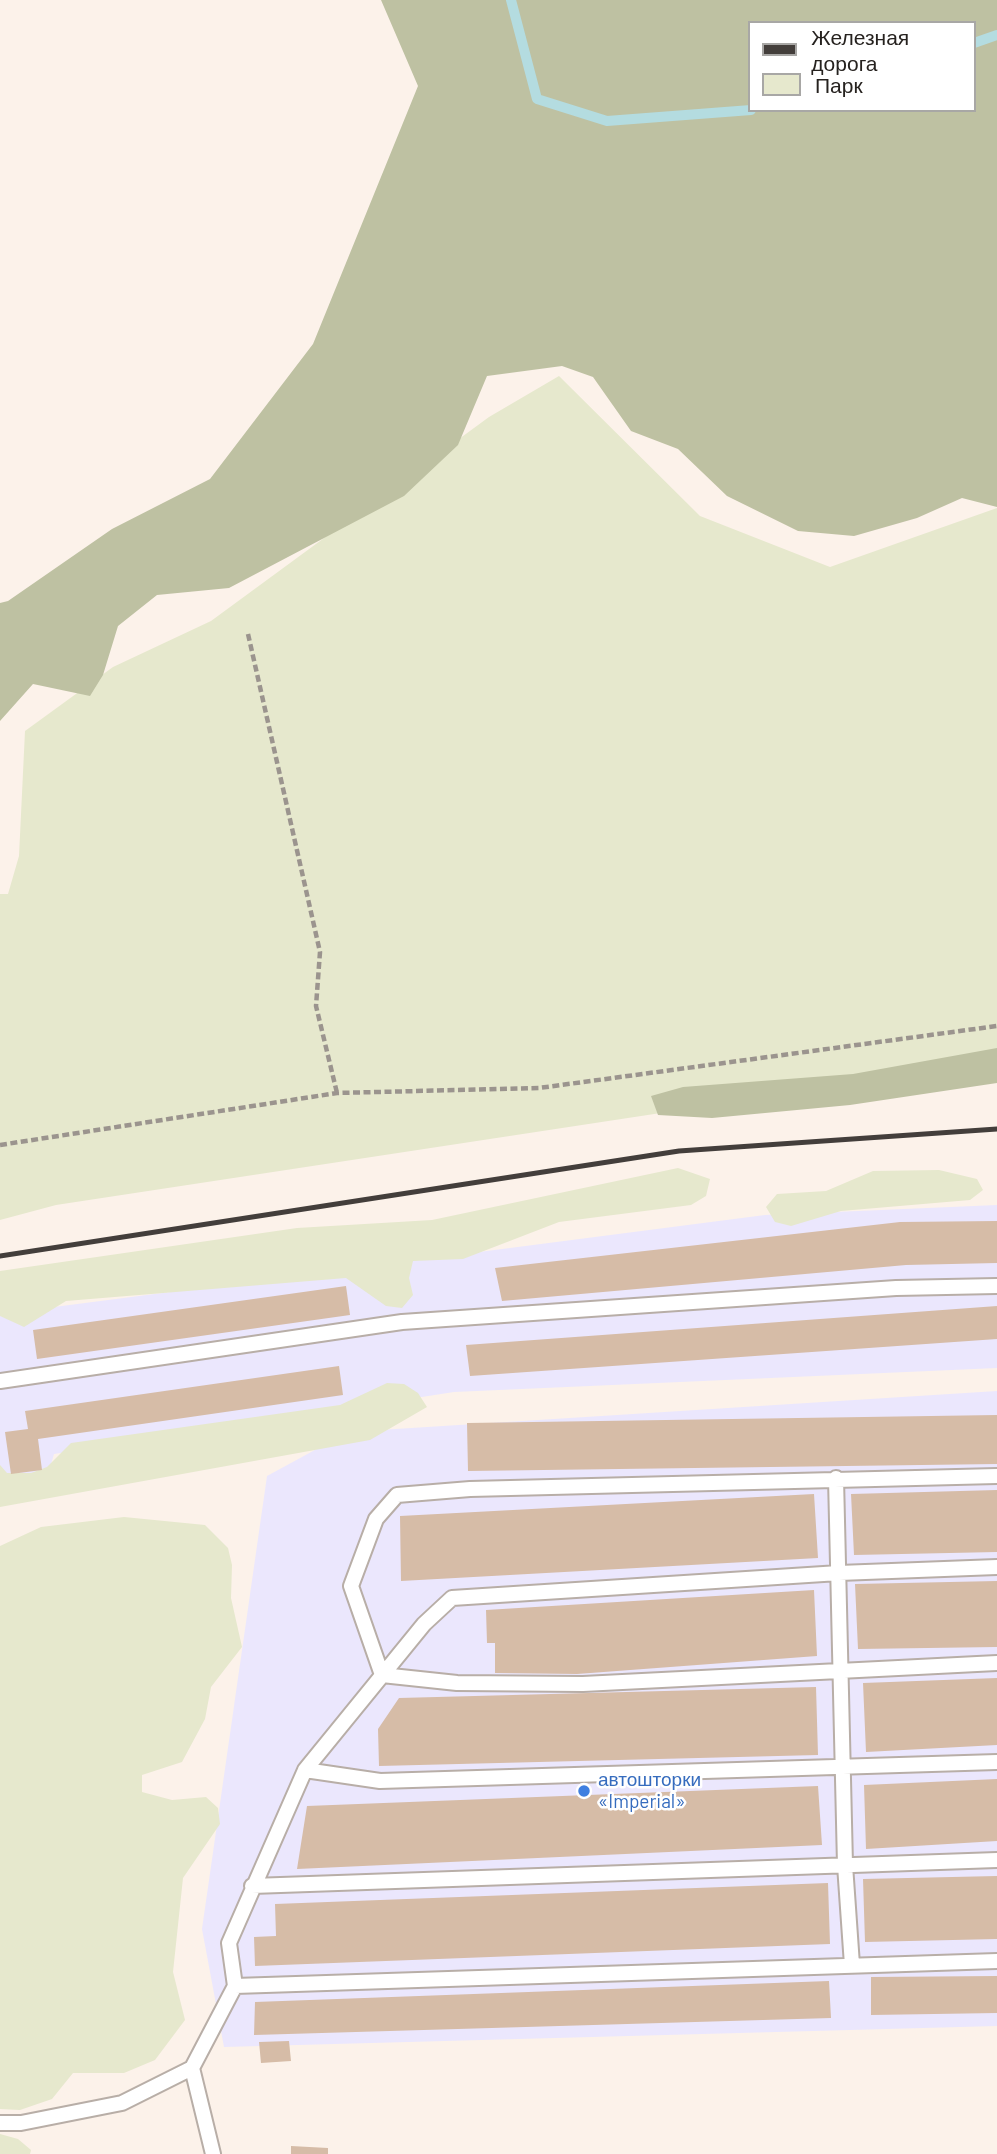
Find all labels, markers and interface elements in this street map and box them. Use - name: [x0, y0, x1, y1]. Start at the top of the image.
- legend: [748, 21, 976, 112]
- text: Железная дорога: [811, 24, 909, 75]
- text: Парк: [815, 72, 863, 97]
- place label: автошторки «Imperial»: [598, 1769, 701, 1813]
- marker: автошторки «Imperial»: [576, 1783, 592, 1799]

